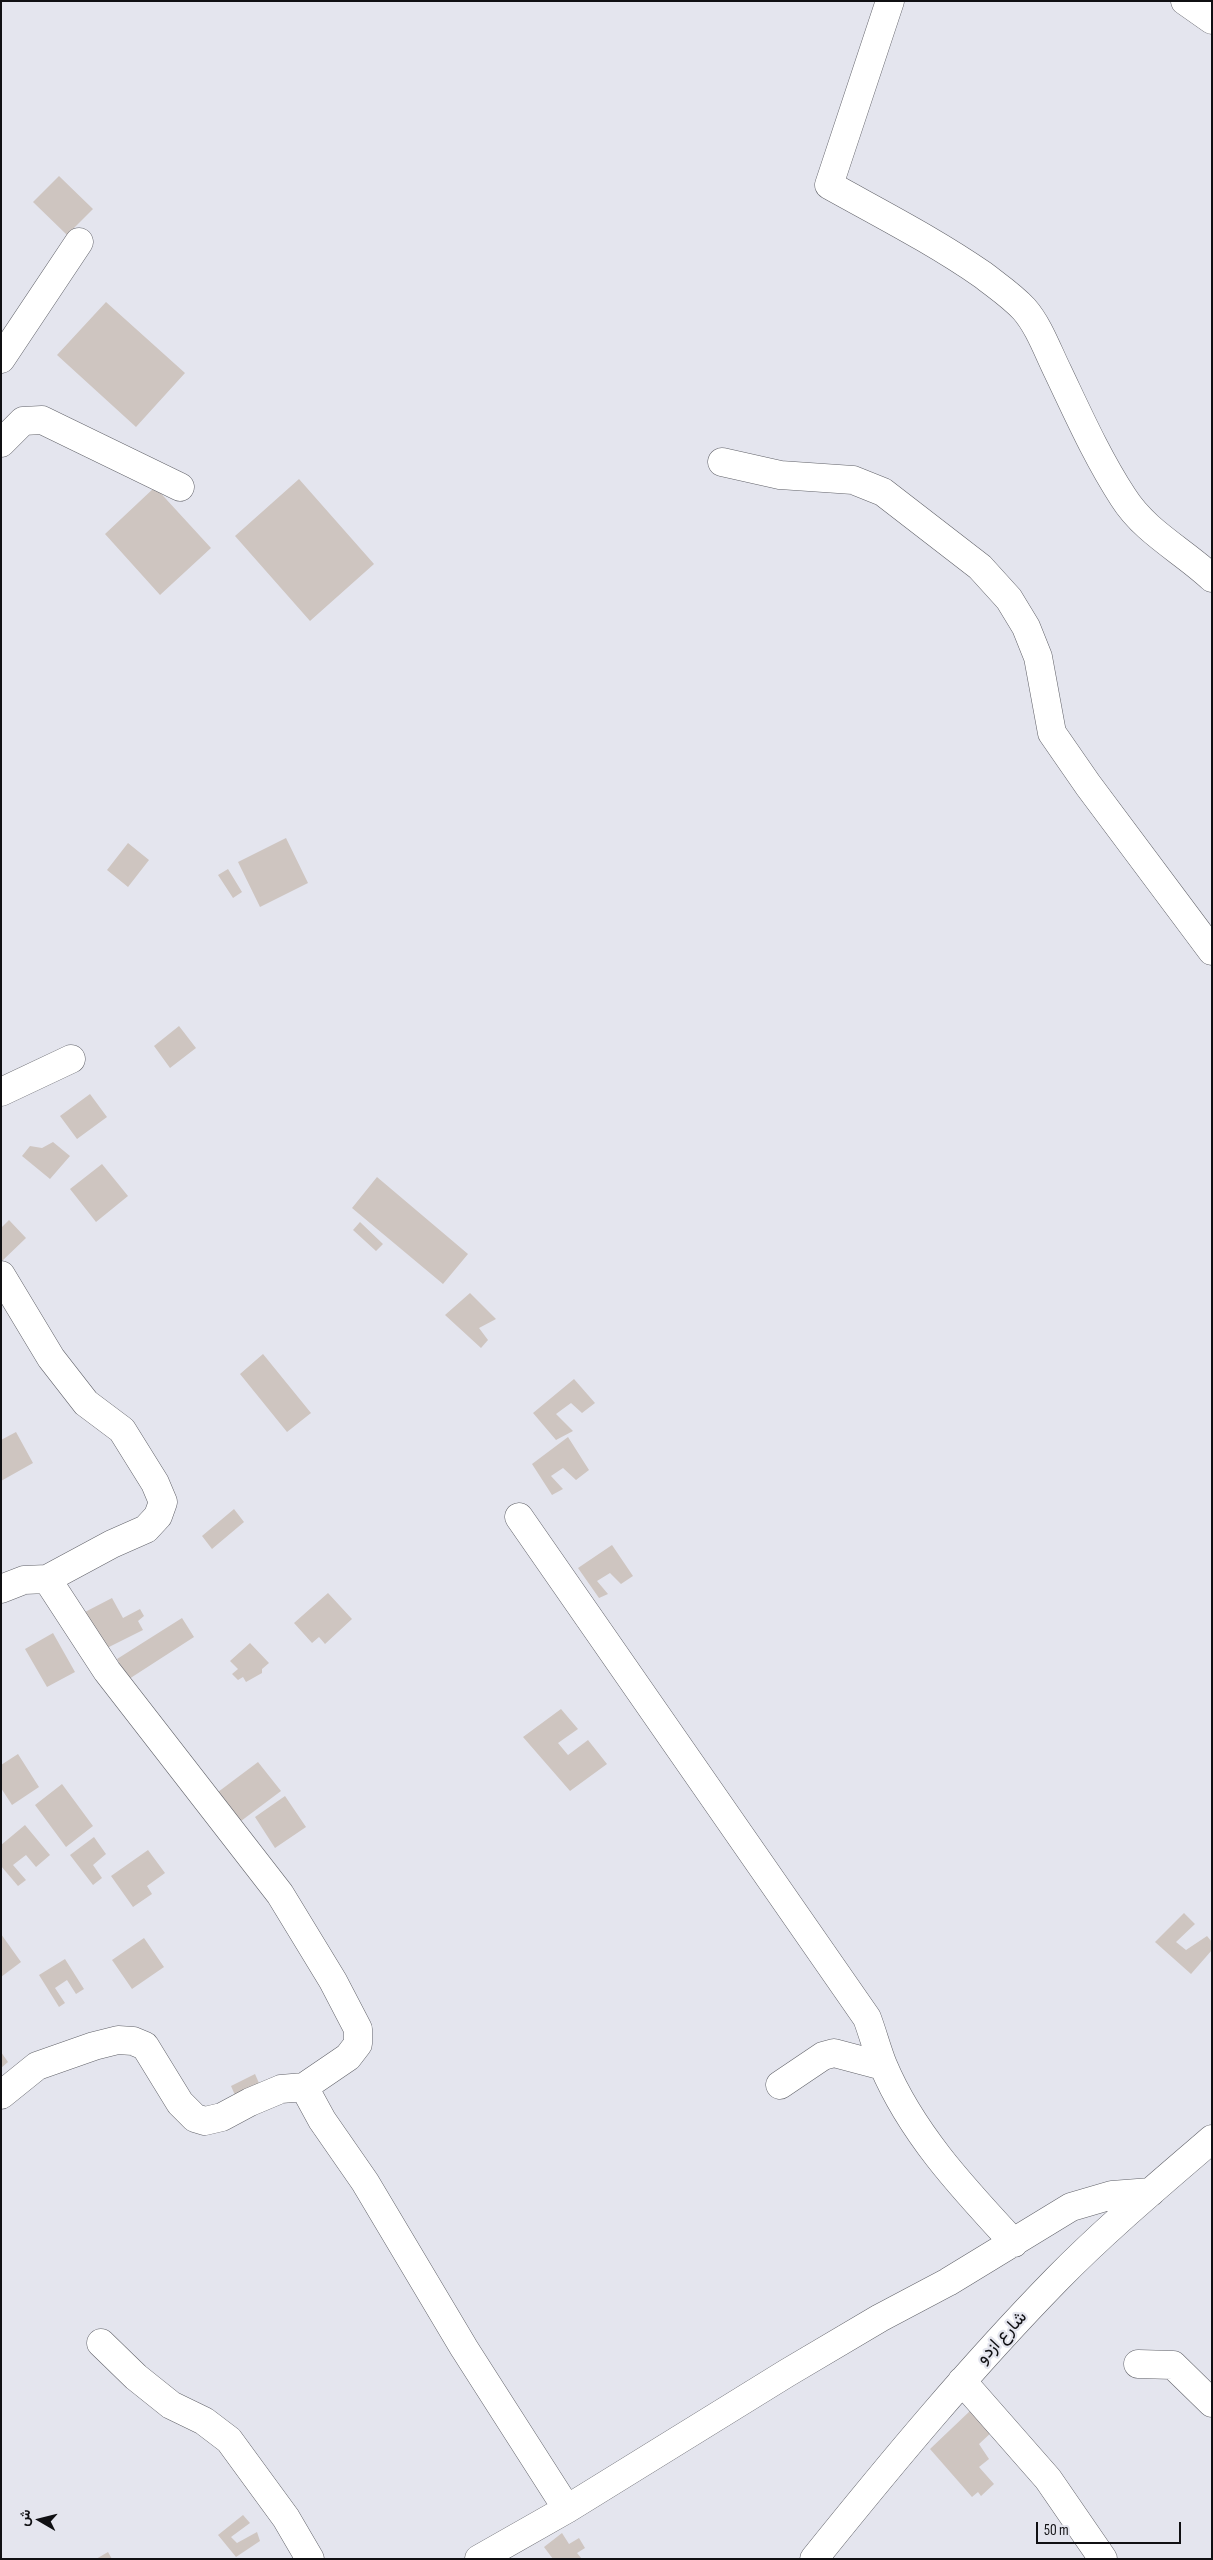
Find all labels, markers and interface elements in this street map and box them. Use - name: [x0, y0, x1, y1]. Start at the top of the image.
- street label: شارع ازدو: [972, 2307, 1032, 2369]
- north arrow: [15, 2495, 65, 2545]
- text: ش: [15, 2508, 34, 2527]
- scale bar: [1038, 2512, 1183, 2544]
- text: 50 m: [1044, 2521, 1069, 2540]

